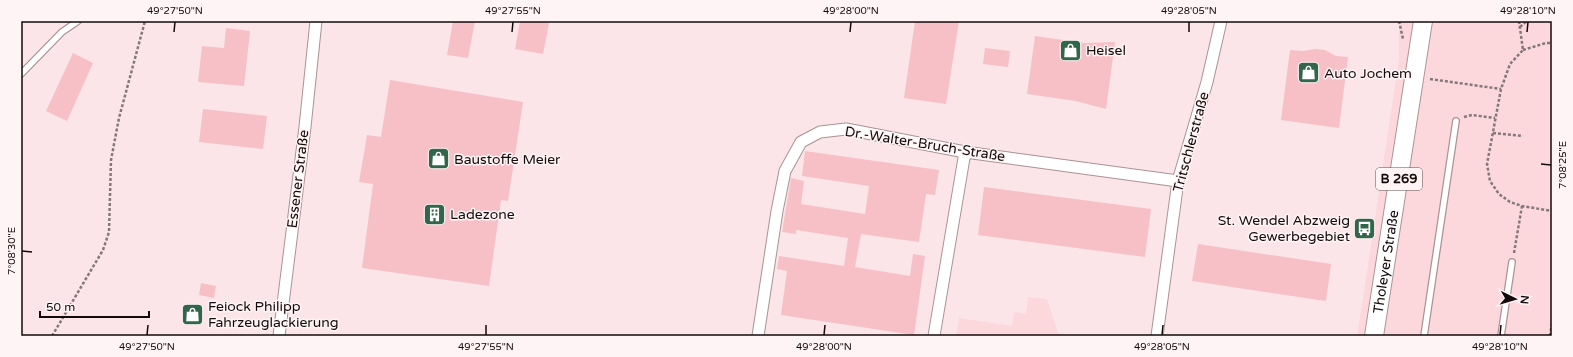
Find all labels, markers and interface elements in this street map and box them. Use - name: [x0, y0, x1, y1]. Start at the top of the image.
- text: 49°27'50"N: [147, 5, 203, 17]
- text: 49°27'55"N: [485, 5, 541, 17]
- text: 49°28'00"N: [823, 5, 879, 17]
- text: 49°28'05"N: [1161, 5, 1217, 17]
- text: 49°28'10"N: [1500, 5, 1556, 17]
- shop icon: Heisel: [1057, 37, 1083, 63]
- place label: Heisel: [1086, 42, 1126, 59]
- shop icon: Auto Jochem: [1296, 60, 1322, 86]
- place label: Auto Jochem: [1324, 65, 1412, 82]
- street label: Tritschlerstraße: [1169, 90, 1213, 194]
- street label: Dr.-Walter-Bruch-Straße: [844, 123, 1006, 165]
- street label: Essener Straße: [284, 129, 312, 229]
- text: 7°08'25"E: [1557, 141, 1569, 189]
- shop icon: Baustoffe Meier: [426, 146, 452, 172]
- place label: Baustoffe Meier: [454, 151, 561, 168]
- road number: B 269: [1376, 168, 1422, 190]
- building icon: Ladezone: [421, 201, 447, 227]
- place label: Ladezone: [450, 206, 515, 223]
- street label: Tholeyer Straße: [1369, 209, 1402, 315]
- place label: St. Wendel Abzweig Gewerbegebiet: [1218, 212, 1351, 245]
- bus stop icon: St. Wendel Abzweig Gewerbegebiet: [1352, 215, 1378, 241]
- text: 7°08'30"E: [6, 227, 18, 275]
- north arrow: [1495, 279, 1535, 319]
- scale bar: [40, 293, 149, 319]
- text: N: [1518, 295, 1531, 305]
- place label: Feiock Philipp Fahrzeuglackierung: [208, 298, 339, 331]
- text: 50 m: [46, 300, 75, 314]
- shop icon: Feiock Philipp Fahrzeuglackierung: [179, 301, 205, 327]
- text: 49°27'50"N: [119, 341, 175, 353]
- text: 49°27'55"N: [458, 341, 514, 353]
- text: 49°28'00"N: [796, 341, 852, 353]
- text: 49°28'05"N: [1134, 341, 1190, 353]
- text: 49°28'10"N: [1472, 341, 1528, 353]

